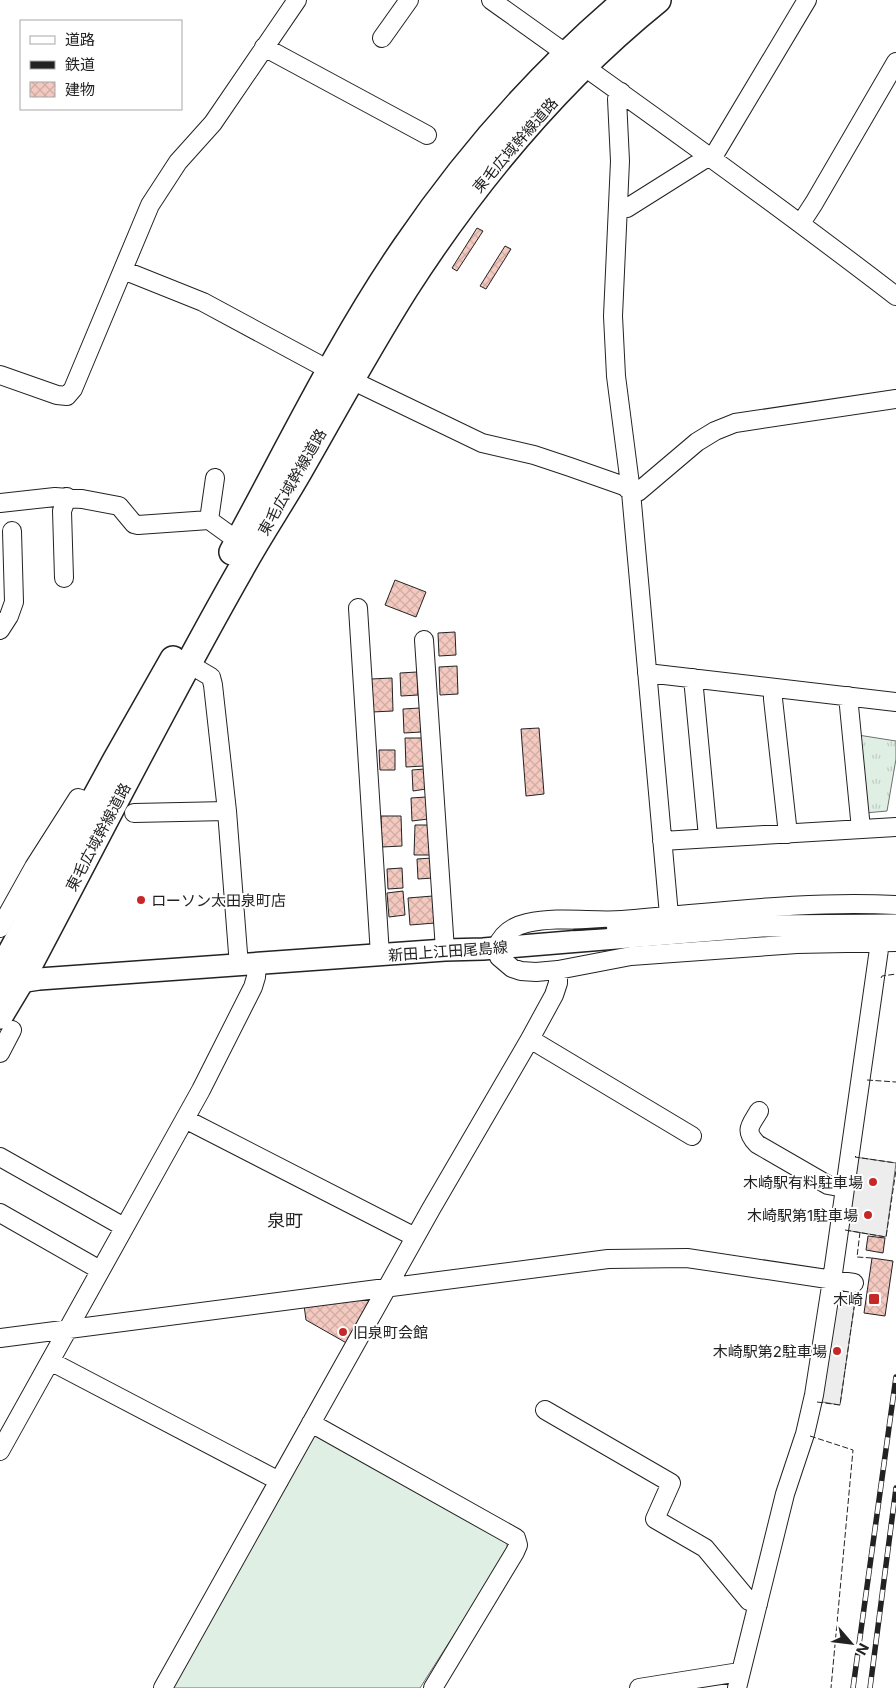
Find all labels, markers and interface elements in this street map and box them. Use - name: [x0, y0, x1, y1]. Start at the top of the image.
- legend: [20, 20, 182, 110]
- text: 道路: [65, 30, 95, 49]
- text: 鉄道: [65, 55, 95, 74]
- text: 建物: [65, 80, 95, 99]
- street label: 東毛広域幹線道路: [468, 93, 562, 197]
- street label: 東毛広域幹線道路: [254, 425, 330, 539]
- street label: 東毛広域幹線道路: [61, 780, 135, 894]
- place label: ローソン太田泉町店: [151, 891, 286, 910]
- marker: ローソン太田泉町店: [135, 894, 147, 906]
- street label: 新田上江田尾島線: [387, 937, 509, 965]
- place label: 木崎駅有料駐車場: [743, 1173, 863, 1192]
- marker: 木崎駅有料駐車場: [867, 1176, 879, 1188]
- place label: 木崎駅第1駐車場: [747, 1206, 858, 1225]
- marker: 木崎駅第1駐車場: [862, 1209, 874, 1221]
- district label: 泉町: [267, 1210, 303, 1231]
- place label: 木崎: [833, 1290, 863, 1309]
- marker: 木崎: [867, 1292, 881, 1306]
- place label: 旧泉町会館: [353, 1323, 428, 1342]
- marker: 旧泉町会館: [337, 1326, 349, 1338]
- place label: 木崎駅第2駐車場: [713, 1342, 827, 1361]
- marker: 木崎駅第2駐車場: [831, 1345, 843, 1357]
- north arrow: [826, 1618, 876, 1668]
- text: N: [853, 1641, 873, 1658]

